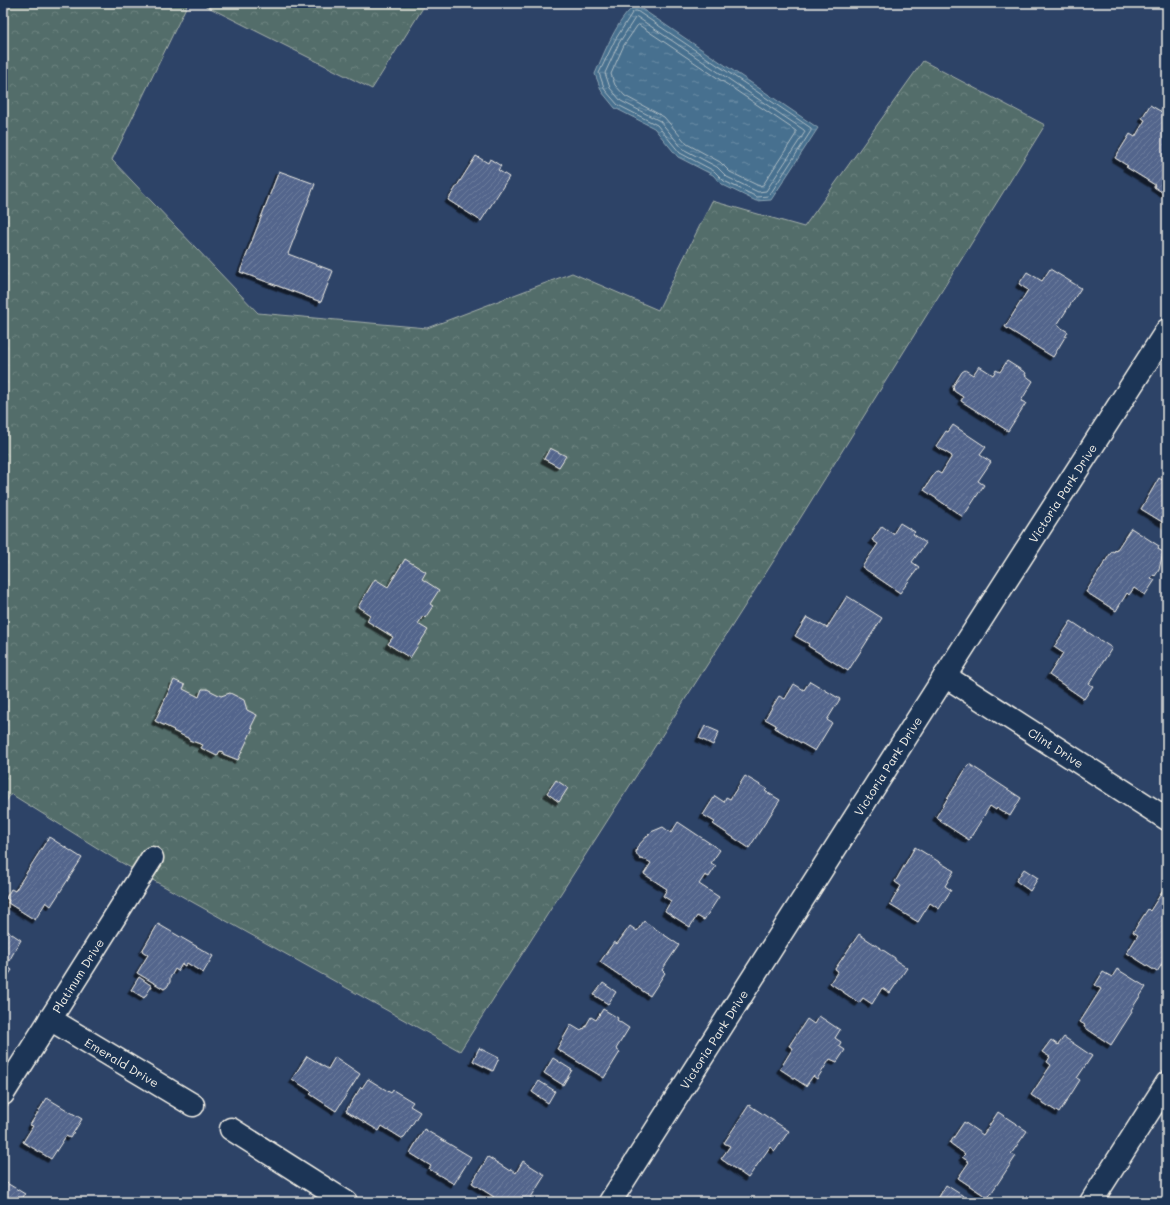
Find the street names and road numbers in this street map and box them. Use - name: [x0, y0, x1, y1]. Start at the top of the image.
- street label: Victoria Park Drive: [1025, 440, 1100, 546]
- street label: Victoria Park Drive: [850, 713, 925, 819]
- street label: Clint Drive: [1025, 724, 1087, 771]
- street label: Platinum Drive: [48, 935, 107, 1016]
- street label: Victoria Park Drive: [676, 987, 751, 1092]
- street label: Emerald Drive: [82, 1034, 162, 1091]

